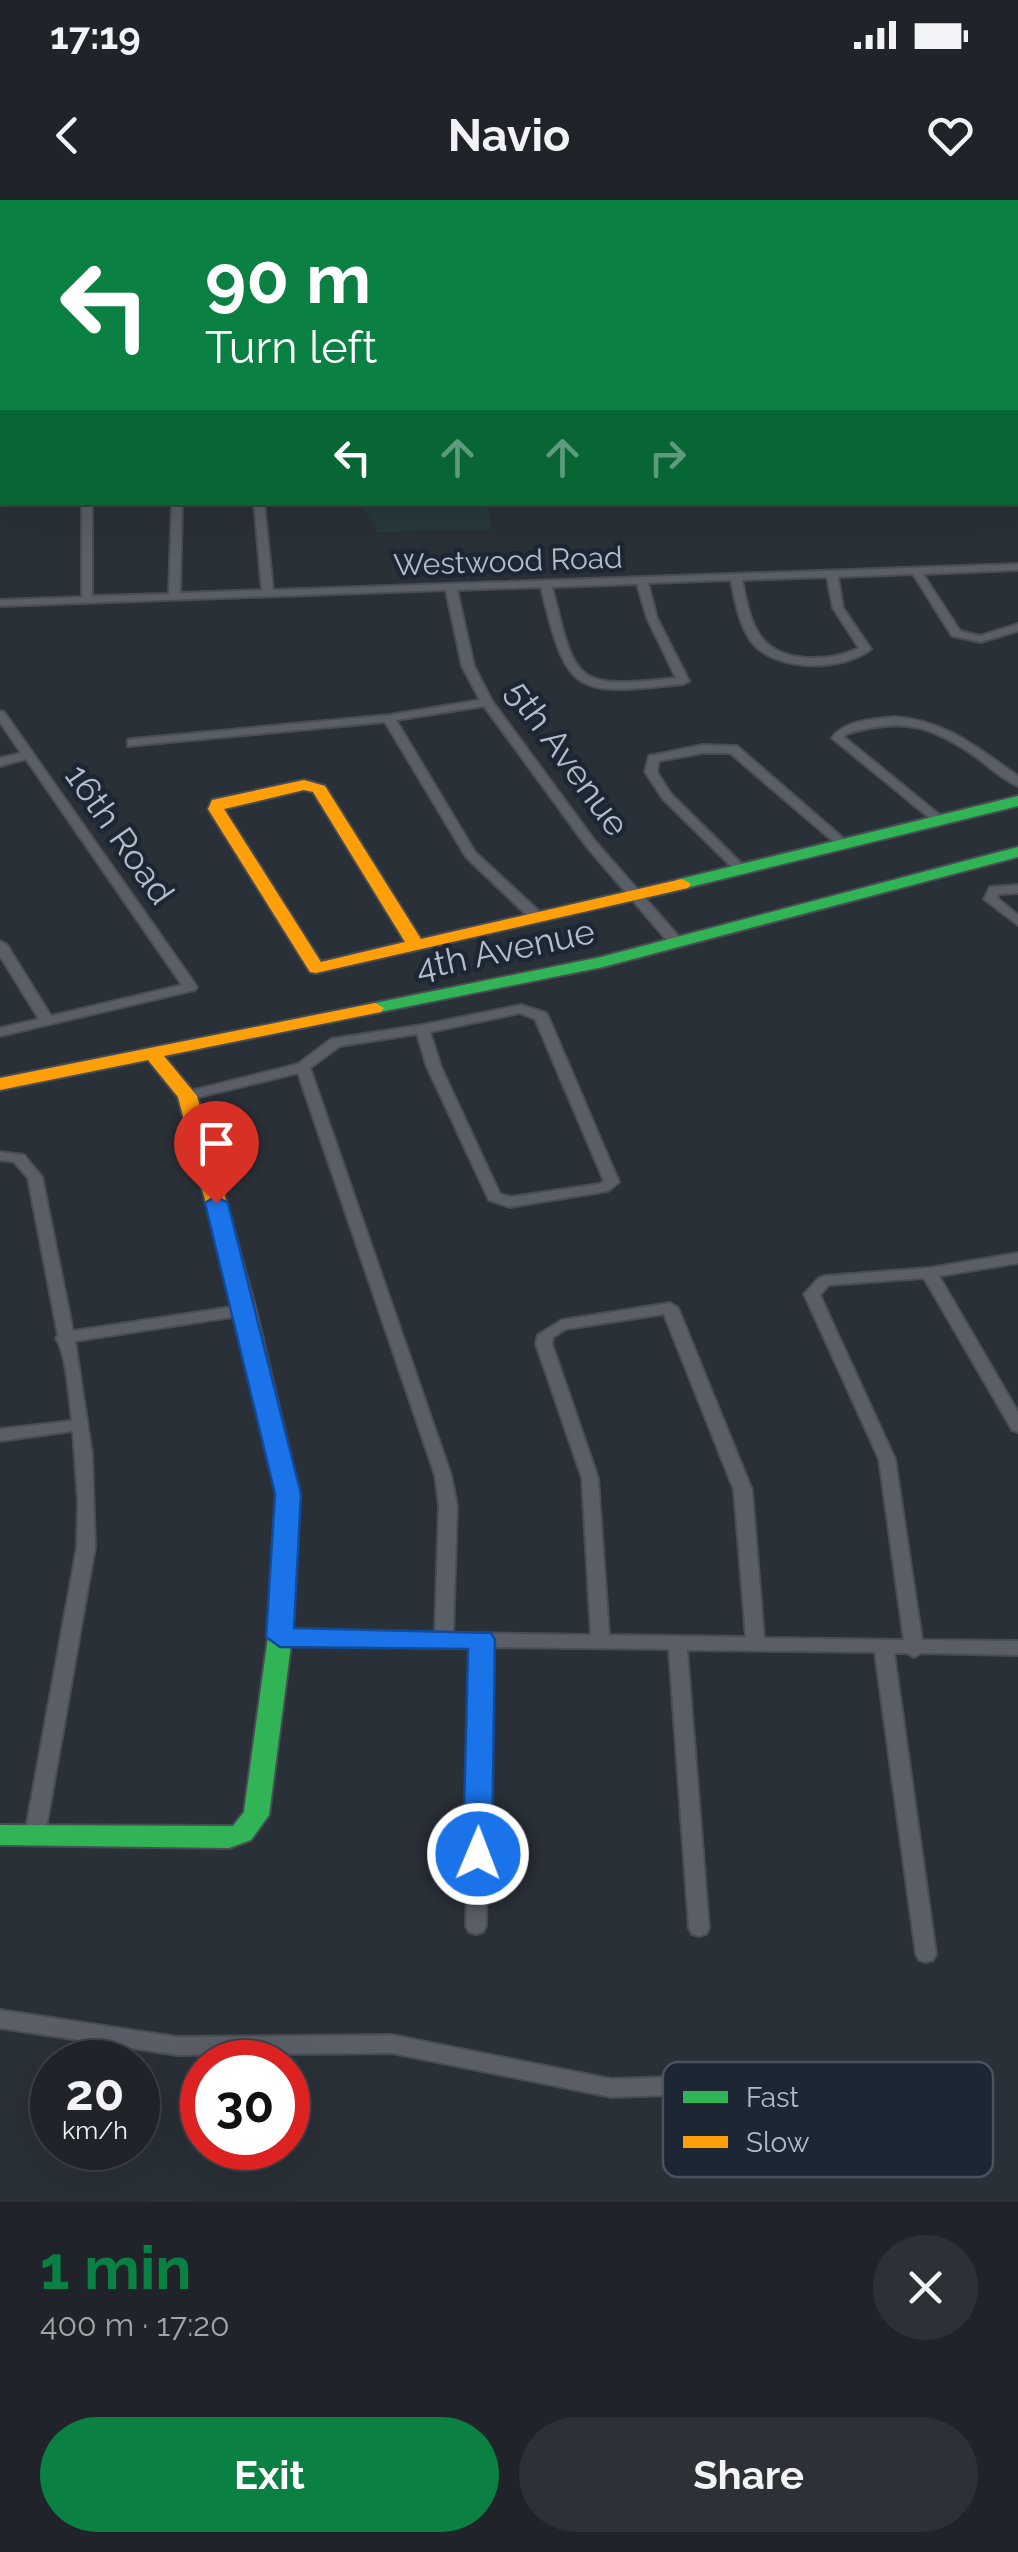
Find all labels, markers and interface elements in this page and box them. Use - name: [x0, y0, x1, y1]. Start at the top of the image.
- text: 17:19: [50, 13, 141, 58]
- icon: back: [40, 108, 95, 163]
- icon: heart: [923, 108, 978, 163]
- text: Navio: [448, 109, 570, 162]
- text: 90 m: [205, 237, 371, 319]
- icon: left: [40, 240, 170, 370]
- text: Turn left: [205, 321, 377, 374]
- icon: left: [325, 430, 380, 485]
- icon: ahead: [430, 430, 485, 485]
- icon: ahead: [535, 430, 590, 485]
- icon: right: [640, 430, 695, 485]
- street label: Westwood Road: [393, 540, 623, 582]
- street label: 5th Avenue: [498, 672, 638, 844]
- street label: 16th Road: [57, 756, 183, 912]
- street label: 4th Avenue: [412, 910, 598, 988]
- pin: [174, 1101, 259, 1204]
- icon: arrive: [189, 1116, 244, 1171]
- position arrow: [426, 1802, 530, 1906]
- speed limit sign: 30: [180, 2040, 310, 2170]
- legend: [663, 2062, 993, 2177]
- text: 20: [66, 2063, 124, 2122]
- text: Fast: [746, 2081, 799, 2114]
- text: km/h: [62, 2115, 128, 2145]
- text: Slow: [746, 2126, 810, 2159]
- text: 1 min: [40, 2233, 191, 2303]
- button: close: [873, 2235, 978, 2340]
- text: 400 m · 17:20: [40, 2306, 230, 2343]
- button: Exit: [40, 2417, 499, 2532]
- button: Share: [519, 2417, 978, 2532]

